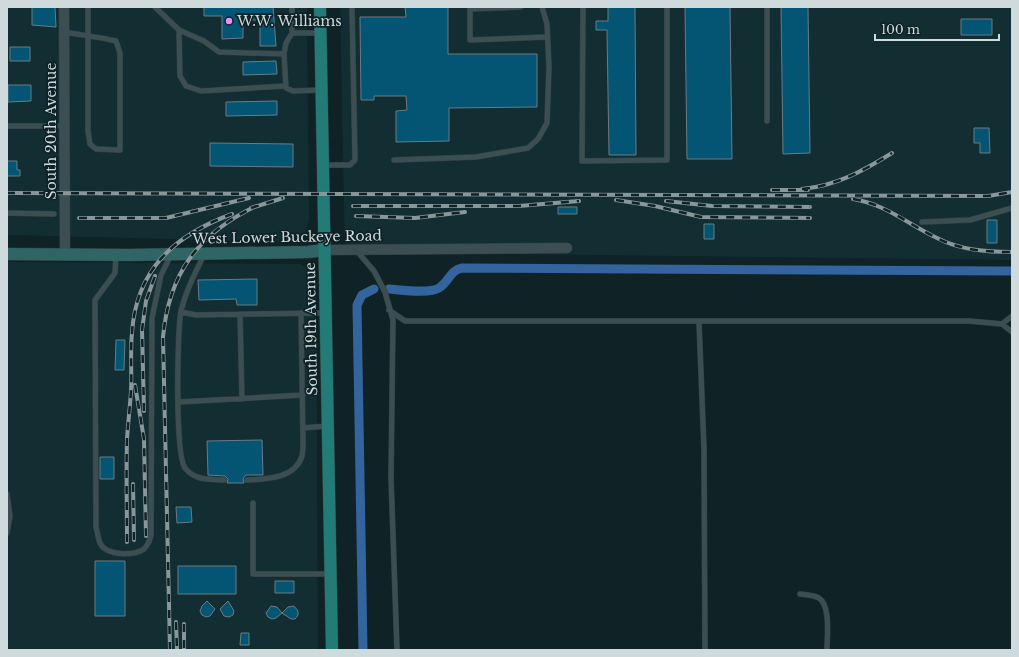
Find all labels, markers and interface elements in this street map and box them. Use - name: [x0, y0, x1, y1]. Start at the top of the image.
- place label: W.W. Williams: [236, 12, 342, 30]
- marker: W.W. Williams: [224, 16, 234, 26]
- scale bar: [875, 16, 999, 42]
- text: 100 m: [881, 22, 920, 37]
- street label: South 20th Avenue: [42, 63, 60, 199]
- street label: West Lower Buckeye Road: [191, 226, 382, 248]
- street label: South 19th Avenue: [301, 262, 321, 396]

